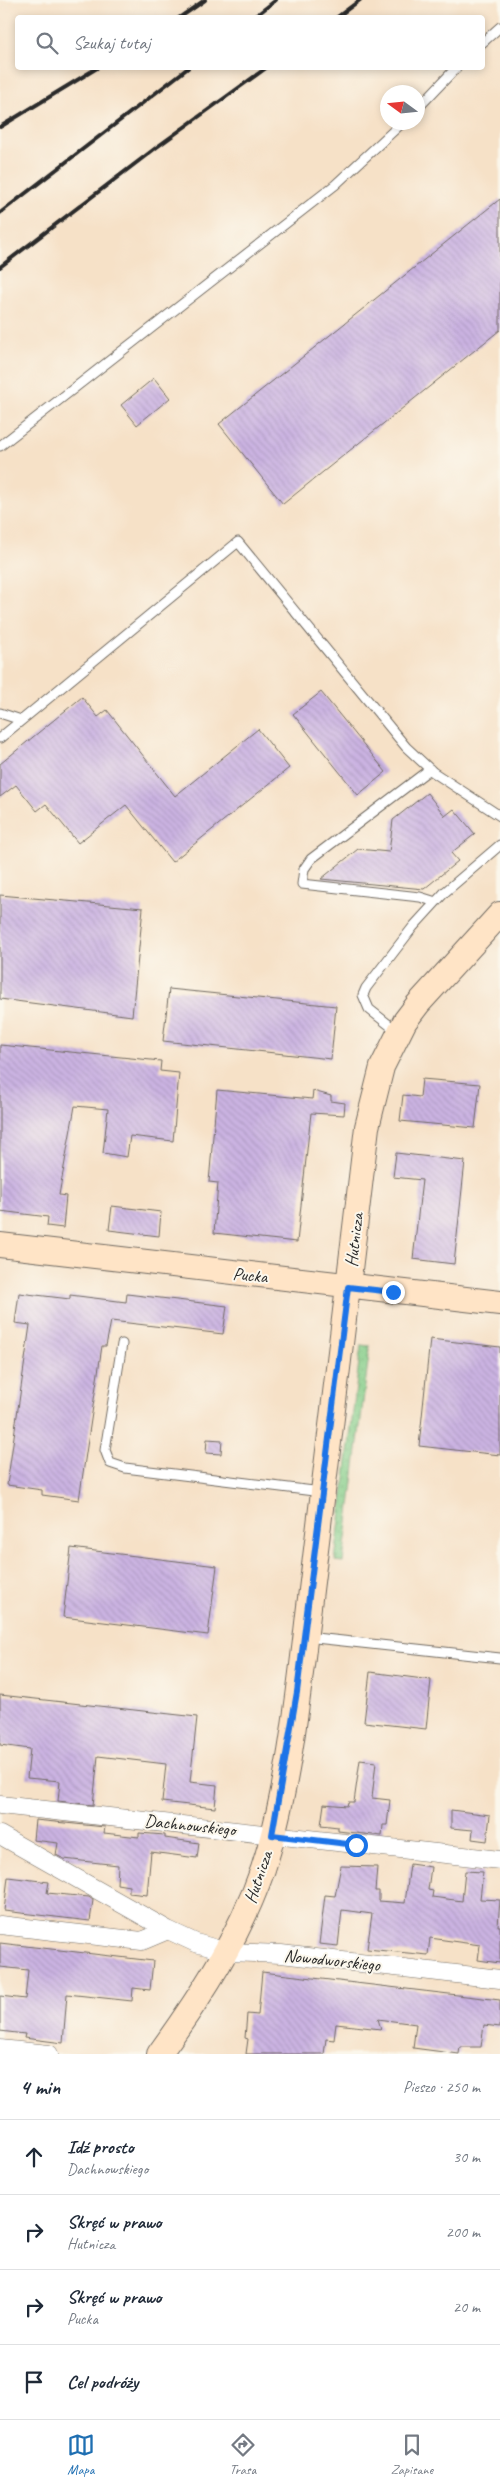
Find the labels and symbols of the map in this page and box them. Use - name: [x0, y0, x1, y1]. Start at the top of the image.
- north arrow: [380, 85, 425, 130]
- street label: Hutnicza: [340, 1210, 368, 1268]
- street label: Pucka: [232, 1262, 270, 1288]
- route end: [382, 1281, 405, 1304]
- street label: Dachnowskiego: [143, 1809, 238, 1841]
- route start: [345, 1834, 368, 1857]
- street label: Hutnicza: [239, 1846, 278, 1906]
- street label: Nowodworskiego: [283, 1944, 383, 1976]

